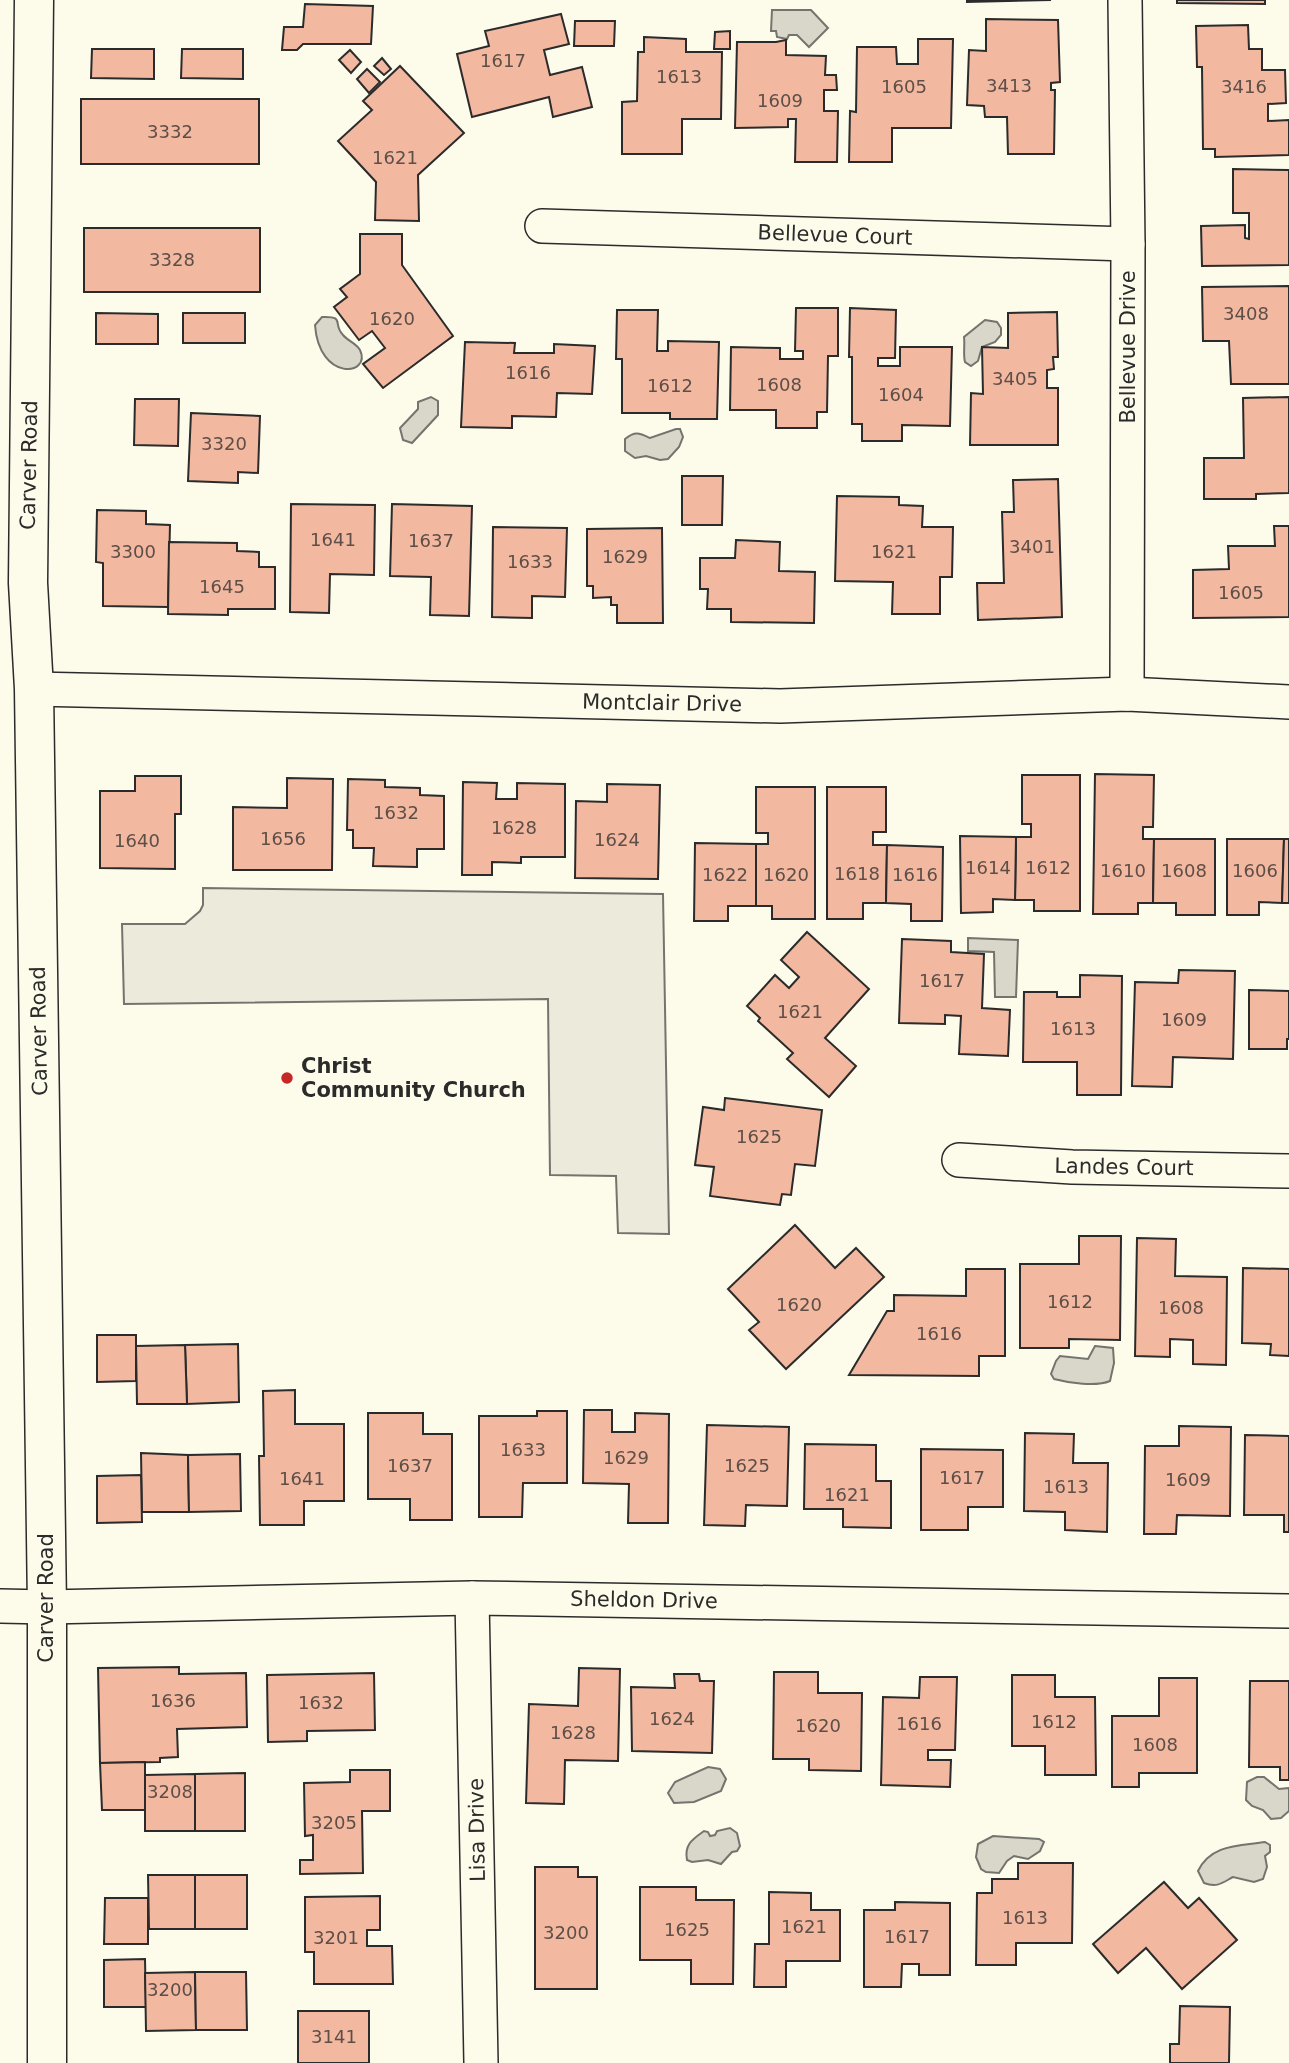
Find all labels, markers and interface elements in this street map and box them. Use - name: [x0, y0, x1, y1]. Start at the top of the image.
- house number: 1617: [480, 50, 526, 71]
- house number: 1613: [656, 66, 702, 87]
- house number: 3413: [986, 75, 1032, 96]
- house number: 1605: [881, 76, 927, 97]
- house number: 3416: [1221, 76, 1267, 97]
- house number: 1609: [757, 90, 803, 111]
- house number: 3332: [147, 121, 193, 142]
- house number: 1621: [372, 147, 418, 168]
- street label: Bellevue Court: [757, 220, 913, 250]
- house number: 3328: [149, 249, 195, 270]
- street label: Bellevue Drive: [1116, 270, 1140, 424]
- house number: 3408: [1223, 303, 1269, 324]
- house number: 1620: [369, 308, 415, 329]
- house number: 1616: [505, 362, 551, 383]
- house number: 3405: [992, 368, 1038, 389]
- house number: 1608: [756, 374, 802, 395]
- house number: 1612: [647, 375, 693, 396]
- house number: 1604: [878, 384, 924, 405]
- street label: Carver Road: [16, 400, 42, 530]
- house number: 3320: [201, 433, 247, 454]
- house number: 1641: [310, 529, 356, 550]
- house number: 1637: [408, 530, 454, 551]
- house number: 3401: [1009, 536, 1055, 557]
- house number: 3300: [110, 541, 156, 562]
- house number: 1621: [871, 541, 917, 562]
- house number: 1629: [602, 546, 648, 567]
- house number: 1633: [507, 551, 553, 572]
- house number: 1645: [199, 576, 245, 597]
- house number: 1605: [1218, 582, 1264, 603]
- street label: Montclair Drive: [582, 690, 742, 716]
- house number: 1632: [373, 802, 419, 823]
- house number: 1628: [491, 817, 537, 838]
- house number: 1656: [260, 828, 306, 849]
- house number: 1624: [594, 829, 640, 850]
- house number: 1640: [114, 830, 160, 851]
- house number: 1614: [965, 857, 1011, 878]
- house number: 1612: [1025, 857, 1071, 878]
- house number: 1610: [1100, 860, 1146, 881]
- house number: 1608: [1161, 860, 1207, 881]
- house number: 1606: [1232, 860, 1278, 881]
- house number: 1618: [834, 863, 880, 884]
- house number: 1622: [702, 864, 748, 885]
- house number: 1620: [763, 864, 809, 885]
- house number: 1616: [892, 864, 938, 885]
- street label: Carver Road: [26, 966, 52, 1096]
- house number: 1617: [919, 970, 965, 991]
- house number: 1621: [777, 1001, 823, 1022]
- house number: 1609: [1161, 1009, 1207, 1030]
- house number: 1613: [1050, 1018, 1096, 1039]
- place label: Christ Community Church: [301, 1054, 526, 1102]
- marker: Christ Community Church: [279, 1070, 295, 1086]
- house number: 1625: [736, 1126, 782, 1147]
- street label: Landes Court: [1054, 1154, 1194, 1180]
- house number: 1612: [1047, 1291, 1093, 1312]
- house number: 1620: [776, 1294, 822, 1315]
- house number: 1608: [1158, 1297, 1204, 1318]
- house number: 1616: [916, 1323, 962, 1344]
- house number: 1633: [500, 1439, 546, 1460]
- house number: 1629: [603, 1447, 649, 1468]
- house number: 1637: [387, 1455, 433, 1476]
- house number: 1625: [724, 1455, 770, 1476]
- house number: 1617: [939, 1467, 985, 1488]
- house number: 1641: [279, 1468, 325, 1489]
- house number: 1609: [1165, 1469, 1211, 1490]
- house number: 1613: [1043, 1476, 1089, 1497]
- house number: 1621: [824, 1484, 870, 1505]
- street label: Carver Road: [34, 1533, 58, 1663]
- street label: Sheldon Drive: [570, 1587, 718, 1613]
- house number: 1636: [150, 1690, 196, 1711]
- house number: 1632: [298, 1692, 344, 1713]
- house number: 1624: [649, 1708, 695, 1729]
- house number: 1612: [1031, 1711, 1077, 1732]
- house number: 1616: [896, 1713, 942, 1734]
- house number: 1620: [795, 1715, 841, 1736]
- house number: 1628: [550, 1722, 596, 1743]
- house number: 1608: [1132, 1734, 1178, 1755]
- street label: Lisa Drive: [464, 1778, 490, 1882]
- house number: 3208: [147, 1781, 193, 1802]
- house number: 3205: [311, 1812, 357, 1833]
- house number: 1613: [1002, 1907, 1048, 1928]
- house number: 1621: [781, 1916, 827, 1937]
- house number: 1625: [664, 1919, 710, 1940]
- house number: 3200: [543, 1922, 589, 1943]
- house number: 1617: [884, 1926, 930, 1947]
- house number: 3201: [313, 1927, 359, 1948]
- house number: 3200: [147, 1979, 193, 2000]
- house number: 3141: [311, 2026, 357, 2047]

